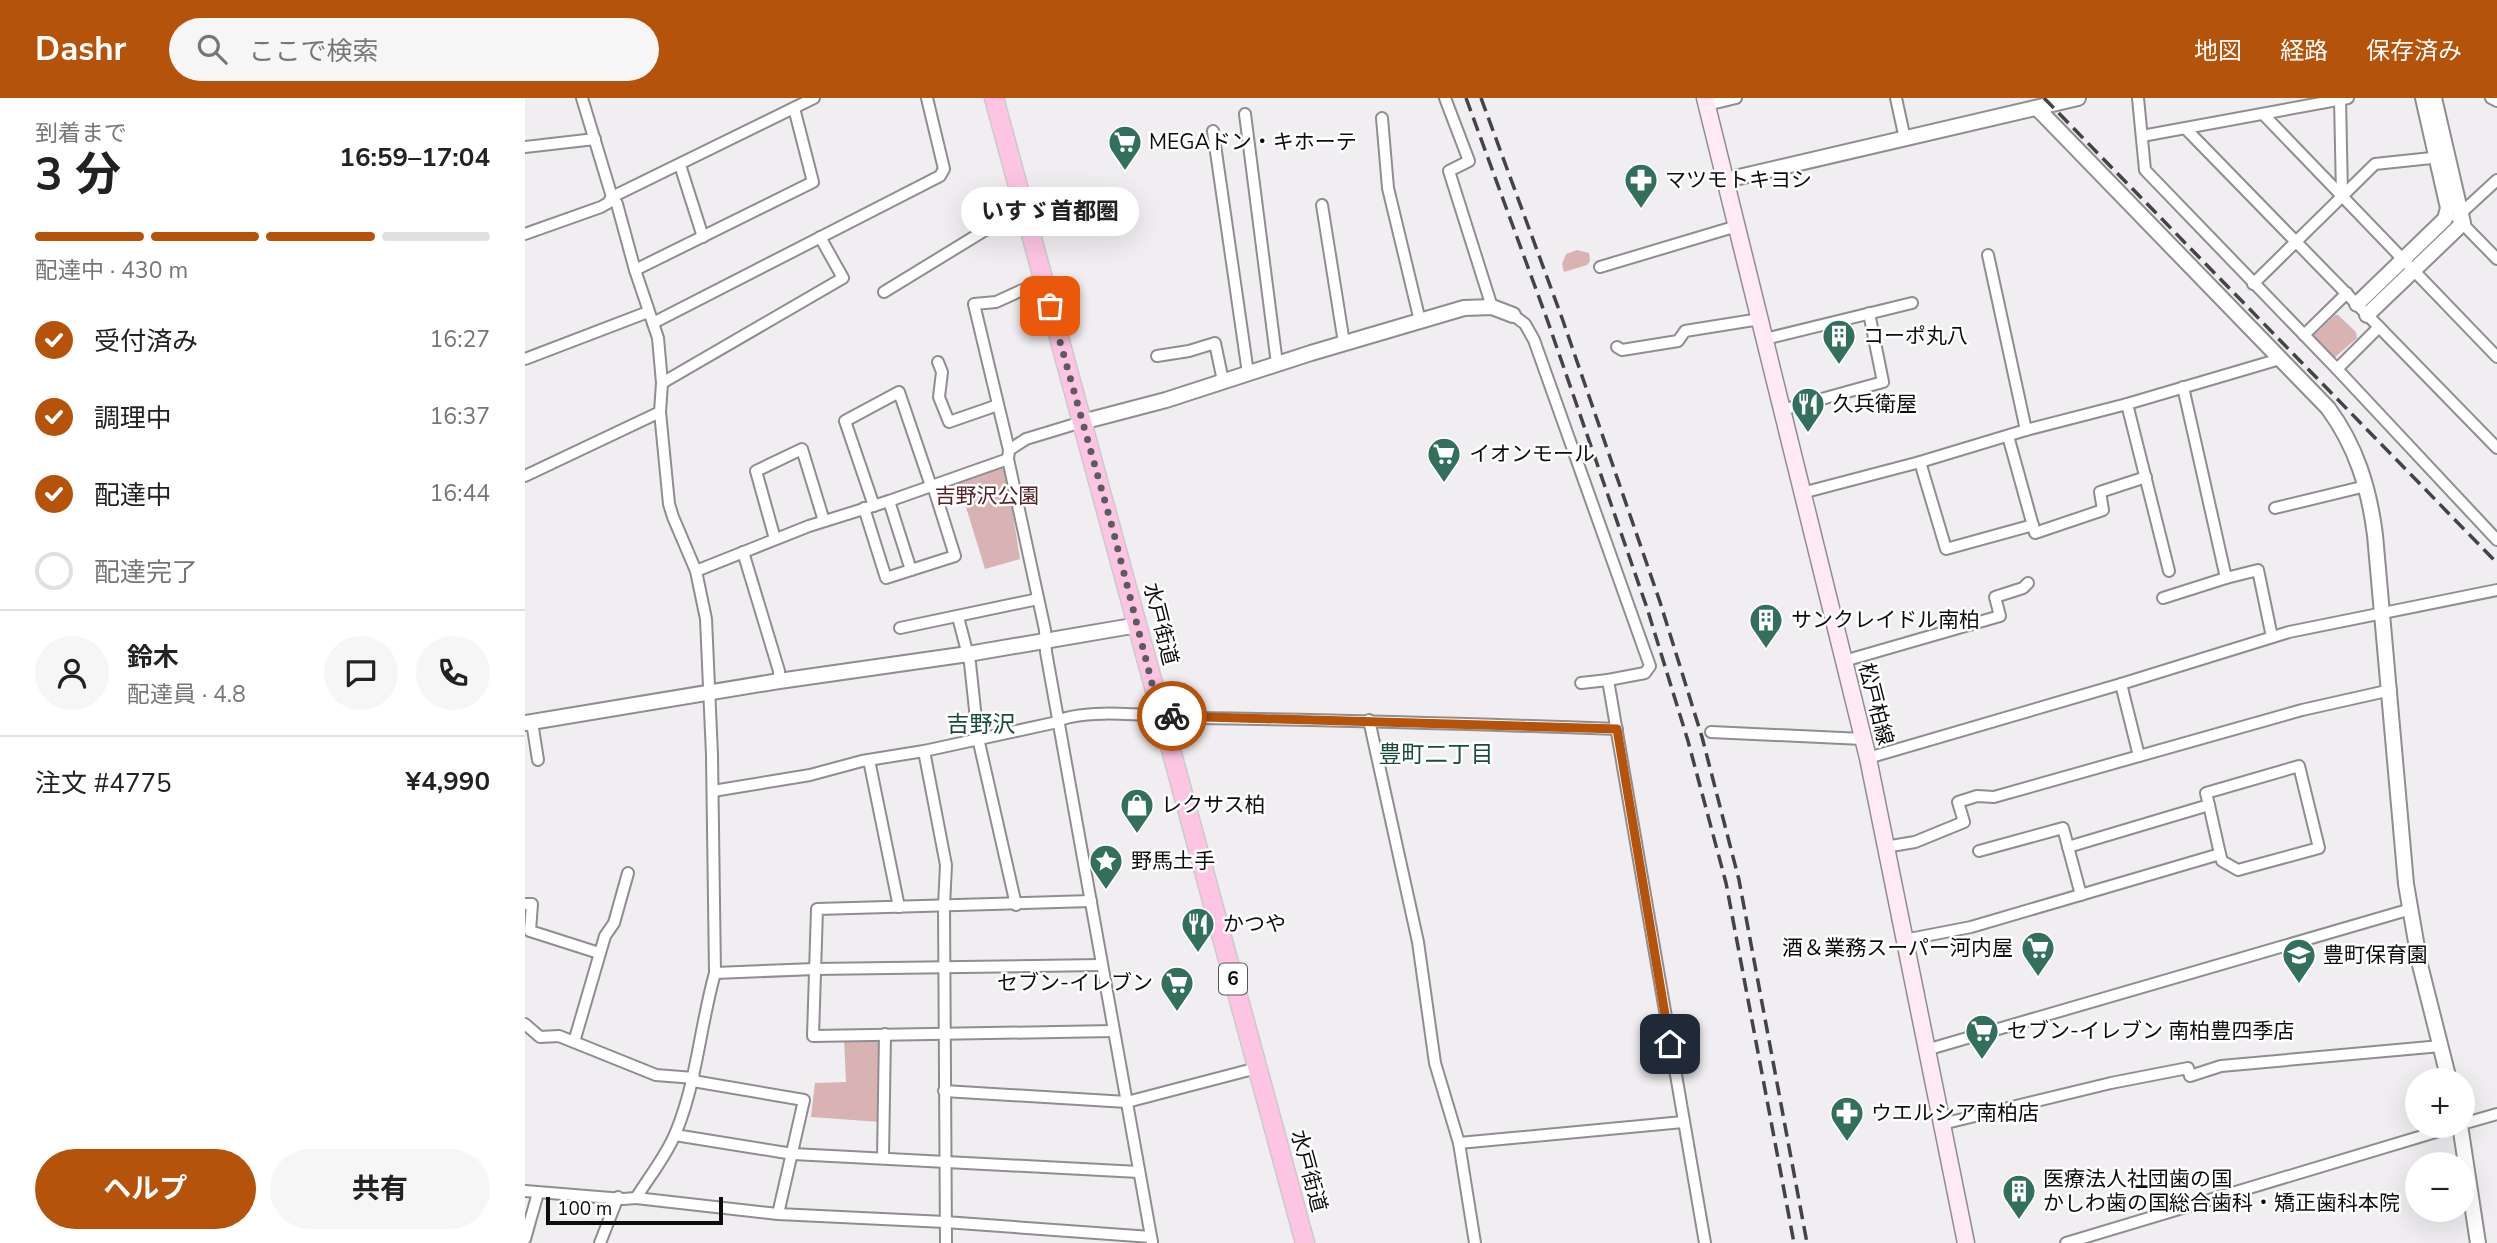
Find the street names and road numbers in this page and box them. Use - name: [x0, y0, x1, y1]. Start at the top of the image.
- street label: 水戸街道: [1137, 580, 1185, 668]
- street label: 松戸柏線: [1852, 660, 1900, 748]
- road number: 6: [1219, 964, 1247, 995]
- street label: 水戸街道: [1285, 1127, 1333, 1215]

